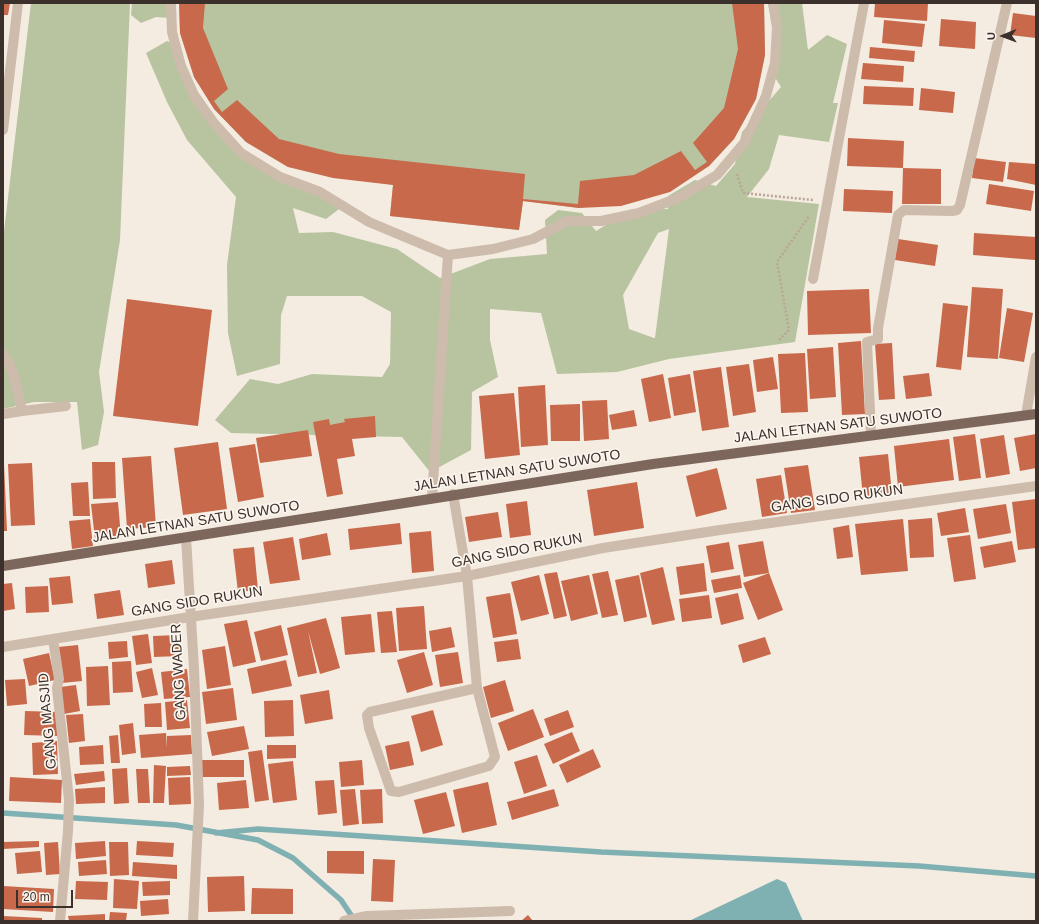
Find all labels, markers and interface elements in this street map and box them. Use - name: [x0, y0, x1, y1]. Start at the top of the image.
- north arrow: [983, 16, 1023, 56]
- text: U: [985, 32, 997, 40]
- street label: JALAN LETNAN SATU SUWOTO: [733, 405, 943, 447]
- street label: JALAN LETNAN SATU SUWOTO: [412, 446, 622, 496]
- street label: GANG SIDO RUKUN: [770, 481, 904, 517]
- street label: JALAN LETNAN SATU SUWOTO: [91, 497, 301, 547]
- street label: GANG SIDO RUKUN: [450, 530, 584, 572]
- street label: GANG SIDO RUKUN: [130, 583, 264, 621]
- street label: GANG WADER: [168, 623, 190, 721]
- street label: GANG MASJID: [35, 672, 61, 770]
- scale bar: [18, 882, 75, 908]
- text: 20 m: [23, 890, 50, 904]

